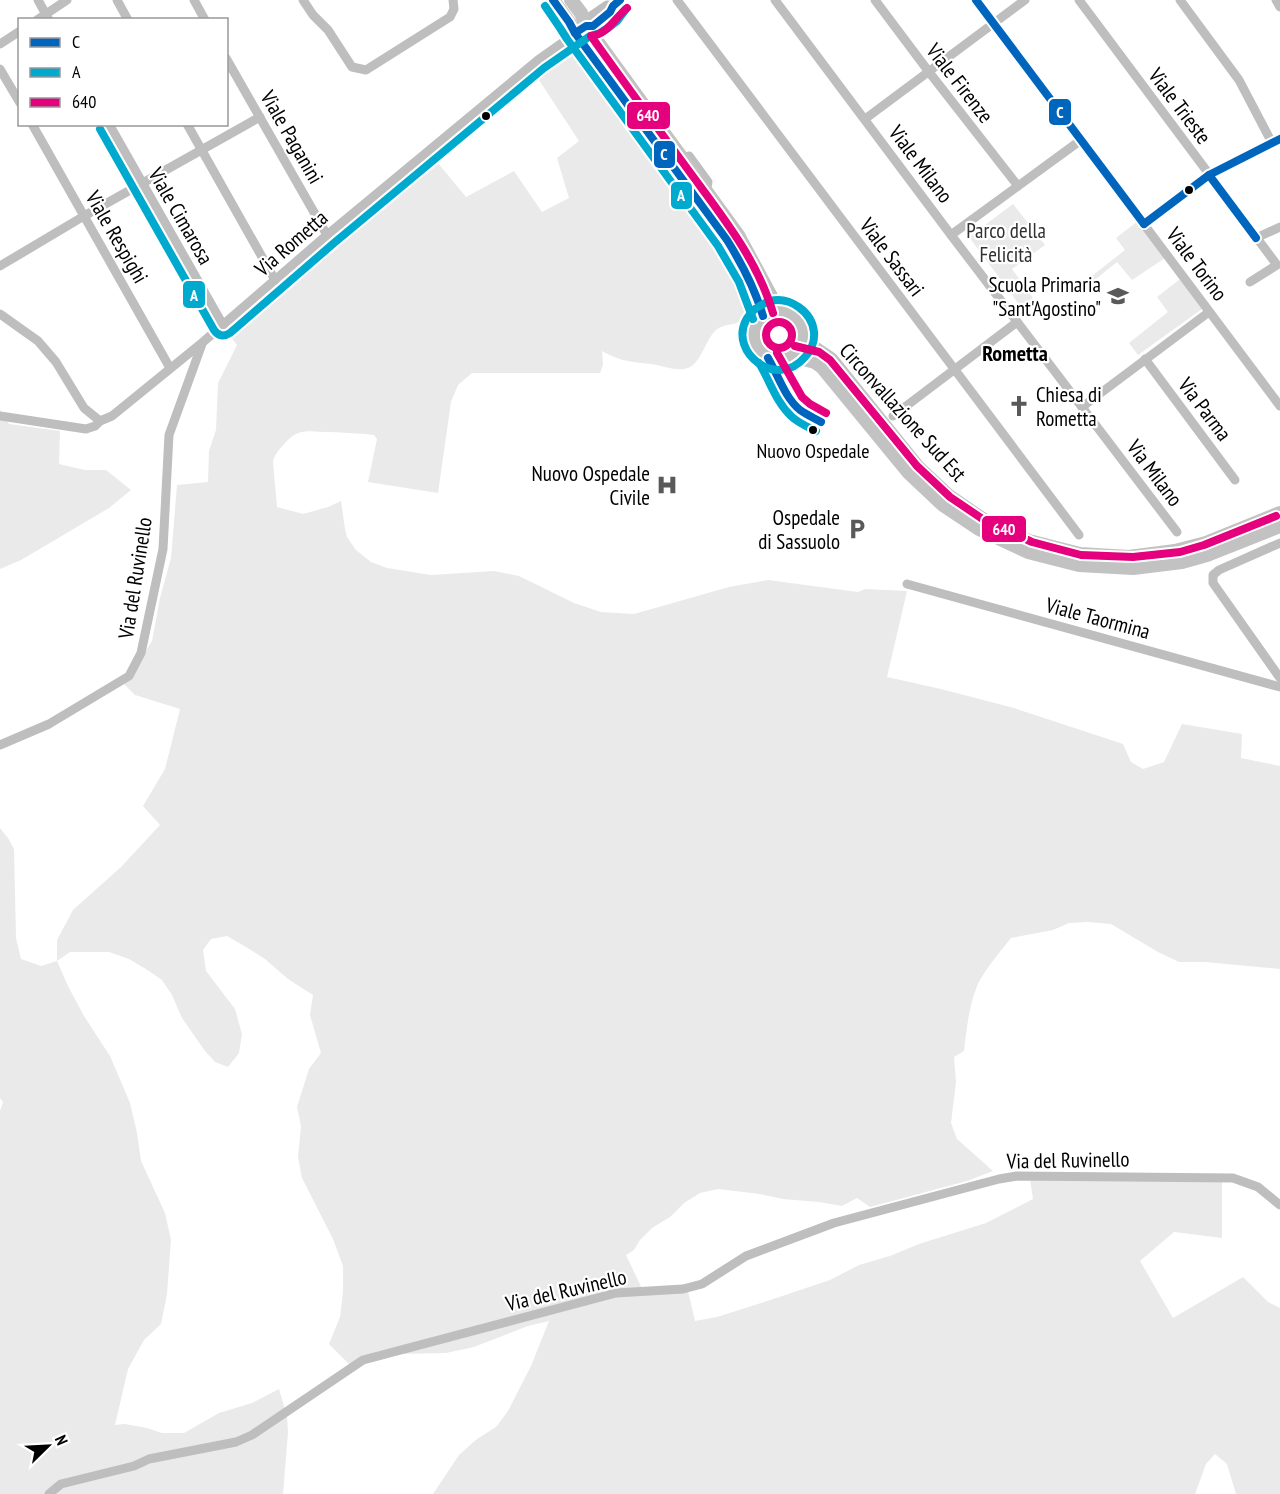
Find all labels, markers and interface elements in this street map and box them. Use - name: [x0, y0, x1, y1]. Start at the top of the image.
- legend: [18, 18, 228, 126]
- text: C: [72, 30, 80, 53]
- street label: Viale Firenze: [920, 37, 999, 128]
- text: A: [72, 60, 81, 83]
- street label: Viale Trieste: [1142, 62, 1217, 149]
- street label: Viale Paganini: [254, 85, 329, 188]
- text: 640: [72, 90, 96, 113]
- line badge: C: [1048, 98, 1072, 126]
- line badge: 640: [626, 101, 671, 130]
- text: C: [1056, 102, 1064, 122]
- text: 640: [637, 105, 660, 125]
- unlabelled marker: [480, 110, 492, 122]
- street label: Viale Milano: [882, 119, 959, 208]
- line badge: C: [653, 140, 676, 169]
- text: C: [660, 144, 668, 164]
- street label: Viale Cimarosa: [142, 162, 220, 269]
- line badge: A: [670, 181, 693, 210]
- unlabelled marker: [1183, 184, 1195, 196]
- street label: Viale Respighi: [79, 185, 154, 288]
- text: A: [676, 185, 686, 205]
- street label: Via Rometta: [248, 204, 333, 283]
- street label: Viale Sassari: [853, 212, 930, 301]
- park label: Parco della Felicità: [966, 217, 1046, 268]
- street label: Viale Torino: [1160, 221, 1233, 306]
- place label: Scuola Primaria "Sant'Agostino": [989, 271, 1101, 322]
- line badge: A: [182, 280, 206, 309]
- school or university icon: Scuola Primaria "Sant'Agostino": [1106, 284, 1130, 308]
- text: A: [189, 285, 199, 305]
- street label: Circonvallazione Sud Est: [834, 337, 972, 487]
- district label: Rometta: [982, 339, 1048, 367]
- street label: Via Parma: [1172, 371, 1238, 446]
- place label: Chiesa di Rometta: [1036, 381, 1102, 432]
- church icon: Chiesa di Rometta: [1007, 394, 1031, 418]
- marker: Nuovo Ospedale: [807, 424, 819, 436]
- street label: Via Milano: [1121, 433, 1189, 512]
- place label: Nuovo Ospedale: [757, 438, 869, 464]
- place label: Nuovo Ospedale Civile: [532, 460, 650, 511]
- hospital icon: Nuovo Ospedale Civile: [655, 473, 679, 497]
- place label: Ospedale di Sassuolo: [758, 504, 840, 555]
- street label: Via del Ruvinello: [112, 515, 158, 642]
- line badge: 640: [981, 515, 1027, 543]
- parking icon: Ospedale di Sassuolo: [845, 517, 869, 541]
- text: 640: [993, 519, 1016, 539]
- street label: Viale Taormina: [1042, 591, 1153, 645]
- street label: Via del Ruvinello: [1005, 1145, 1130, 1175]
- street label: Via del Ruvinello: [502, 1263, 629, 1317]
- north arrow: [18, 1416, 78, 1476]
- text: N: [51, 1432, 73, 1448]

